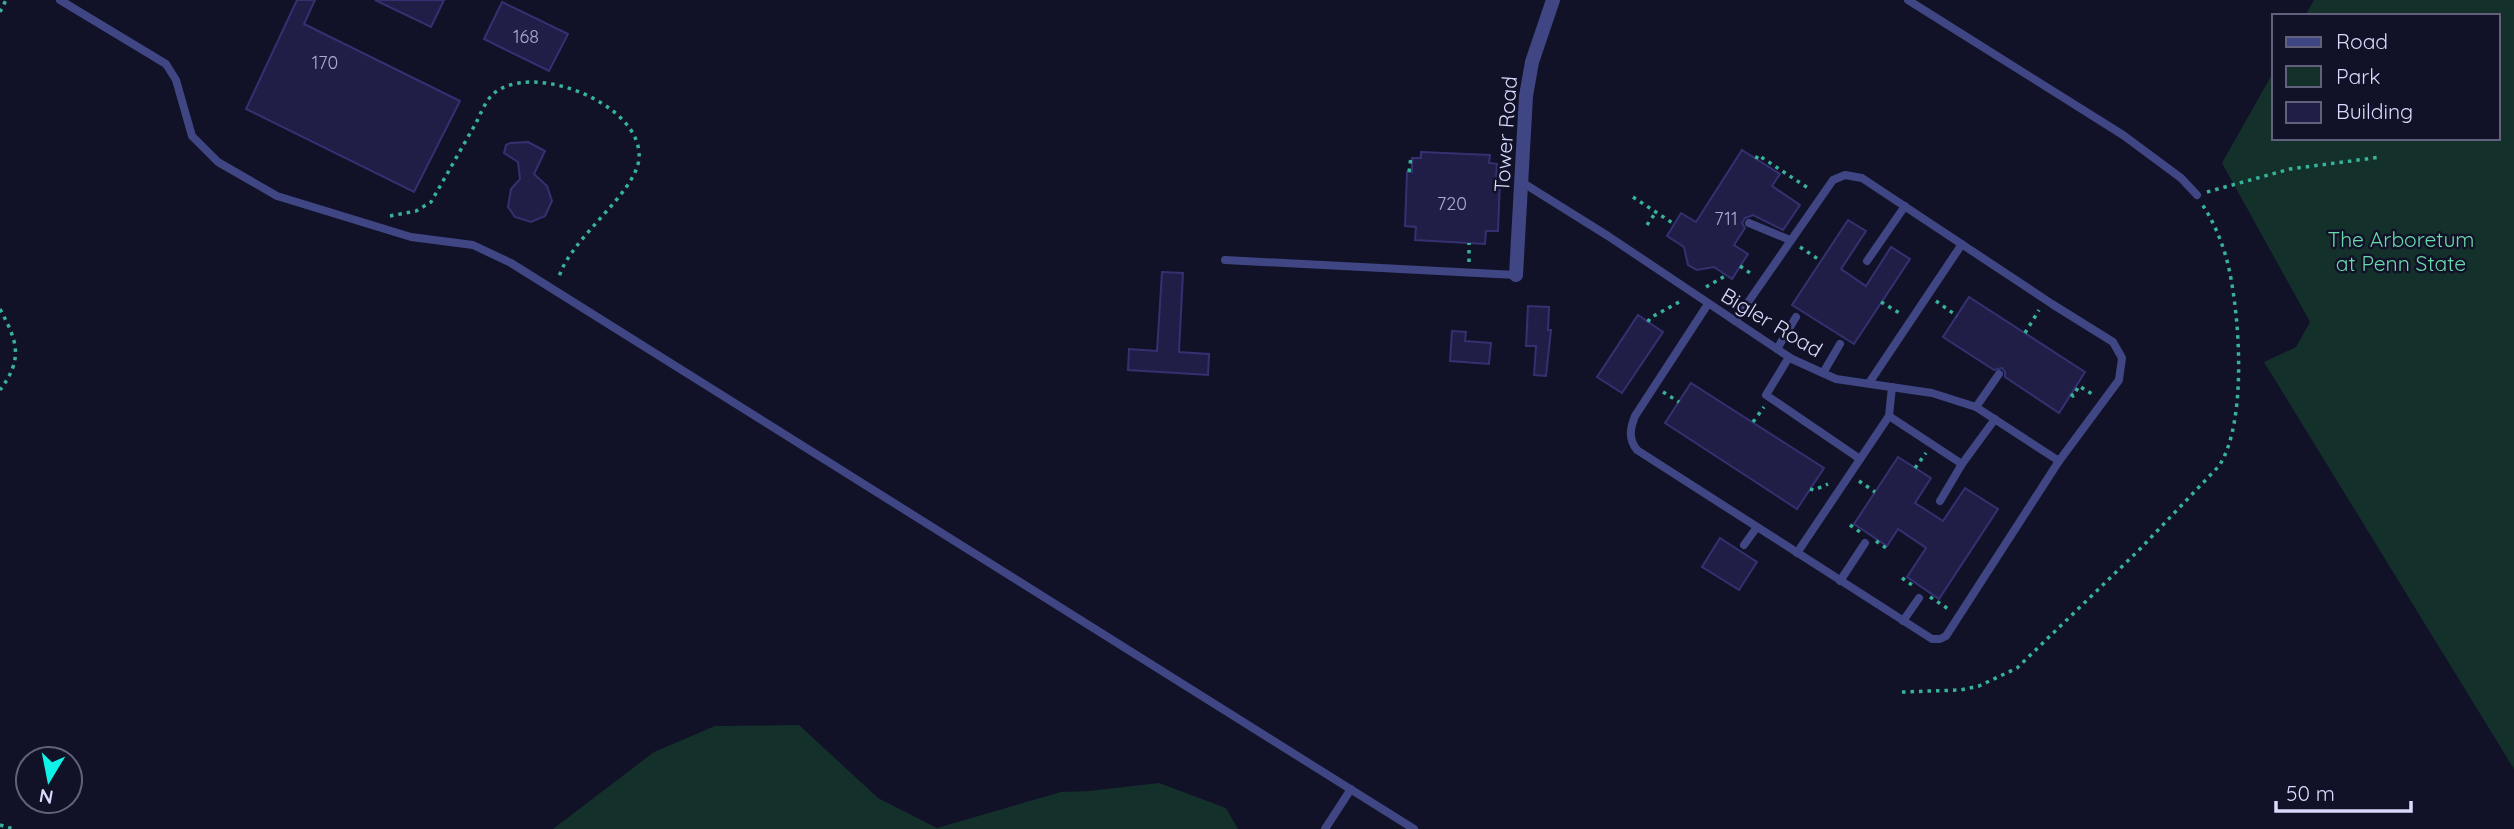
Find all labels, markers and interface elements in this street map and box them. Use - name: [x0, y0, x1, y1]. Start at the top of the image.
- legend: [2272, 14, 2500, 140]
- house number: 168: [513, 25, 539, 48]
- text: Road: [2336, 28, 2388, 54]
- house number: 170: [312, 51, 338, 74]
- text: Park: [2336, 63, 2380, 89]
- street label: Tower Road: [1488, 75, 1522, 193]
- text: Building: [2336, 98, 2413, 124]
- house number: 720: [1437, 192, 1467, 215]
- house number: 711: [1714, 207, 1738, 230]
- park label: The Arboretum at Penn State: [2328, 226, 2475, 276]
- street label: Bigler Road: [1717, 282, 1827, 362]
- north arrow: [14, 745, 84, 815]
- scale bar: [2276, 770, 2411, 814]
- text: 50 m: [2286, 780, 2335, 806]
- text: N: [37, 784, 55, 810]

